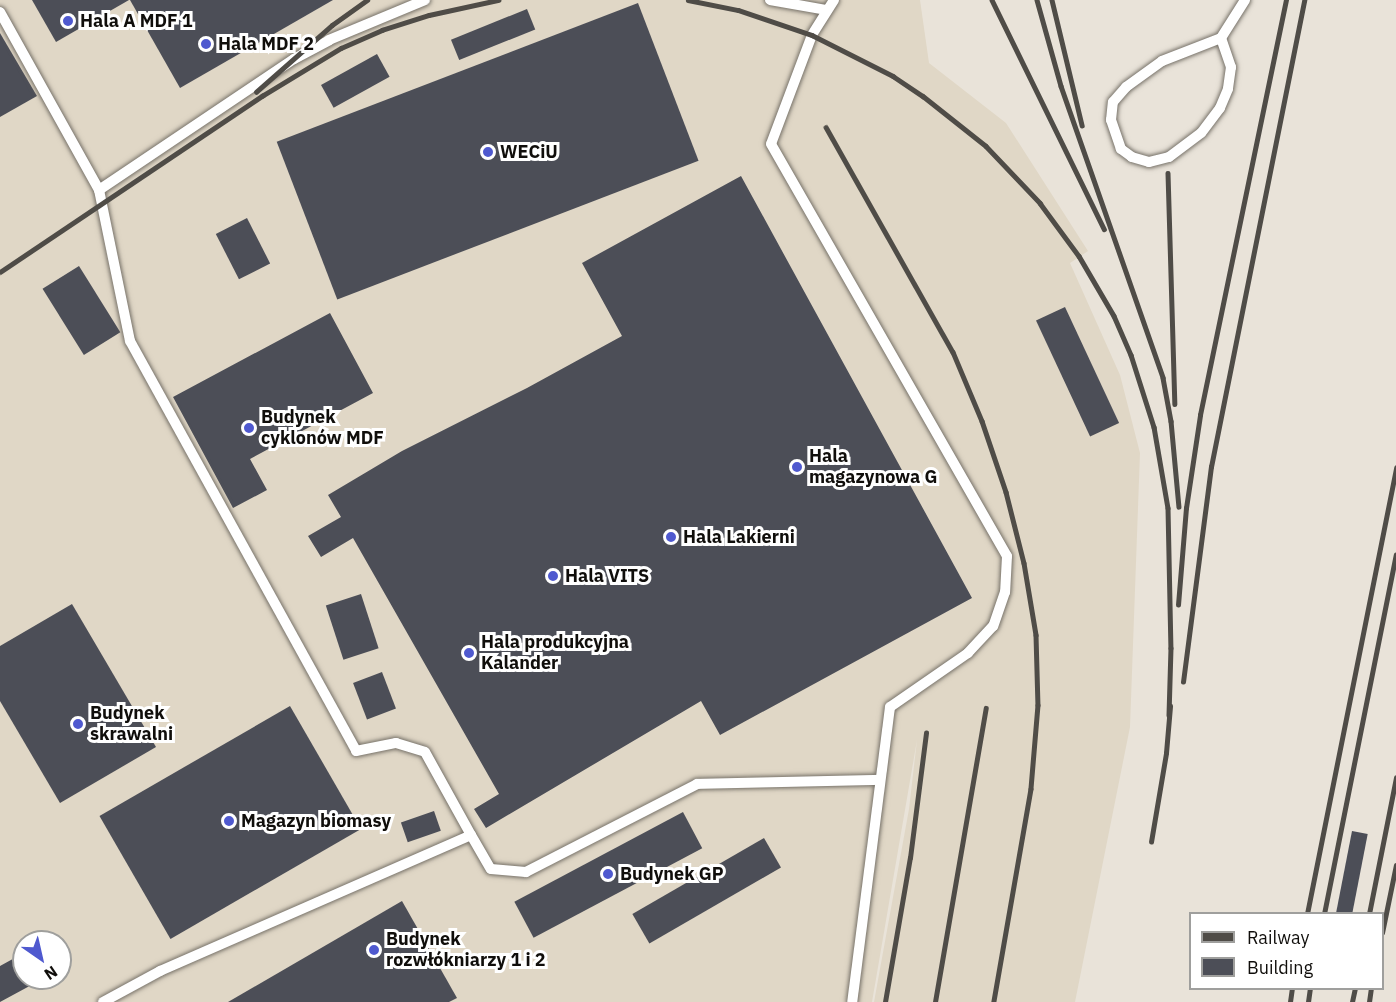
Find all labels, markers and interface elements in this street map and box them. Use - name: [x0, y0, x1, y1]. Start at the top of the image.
- place label: Hala A MDF 1: [80, 10, 193, 32]
- marker: Hala A MDF 1: [61, 14, 75, 28]
- place label: Hala MDF 2: [218, 33, 314, 55]
- marker: Hala MDF 2: [199, 37, 213, 51]
- place label: WECiU: [500, 141, 558, 163]
- marker: WECiU: [481, 145, 495, 159]
- place label: Budynek cyklonów MDF: [261, 407, 384, 450]
- marker: Budynek cyklonów MDF: [242, 421, 256, 435]
- place label: Hala magazynowa G: [809, 446, 937, 488]
- marker: Hala magazynowa G: [790, 460, 804, 474]
- place label: Hala Lakierni: [683, 526, 795, 548]
- marker: Hala Lakierni: [664, 530, 678, 544]
- place label: Hala VITS: [565, 565, 649, 587]
- marker: Hala VITS: [546, 569, 560, 583]
- place label: Hala produkcyjna Kalander: [481, 632, 629, 674]
- marker: Hala produkcyjna Kalander: [462, 646, 476, 660]
- place label: Budynek skrawalni: [90, 703, 173, 746]
- marker: Budynek skrawalni: [71, 717, 85, 731]
- place label: Magazyn biomasy: [241, 810, 391, 832]
- marker: Magazyn biomasy: [222, 814, 236, 828]
- place label: Budynek GP: [620, 863, 724, 885]
- marker: Budynek GP: [601, 867, 615, 881]
- legend: [1189, 912, 1384, 990]
- text: Railway: [1247, 926, 1309, 949]
- place label: Budynek rozwłókniarzy 1 i 2: [386, 929, 546, 972]
- north arrow: [12, 930, 72, 990]
- marker: Budynek rozwłókniarzy 1 i 2: [367, 943, 381, 957]
- text: Building: [1247, 956, 1313, 979]
- text: N: [41, 962, 61, 985]

